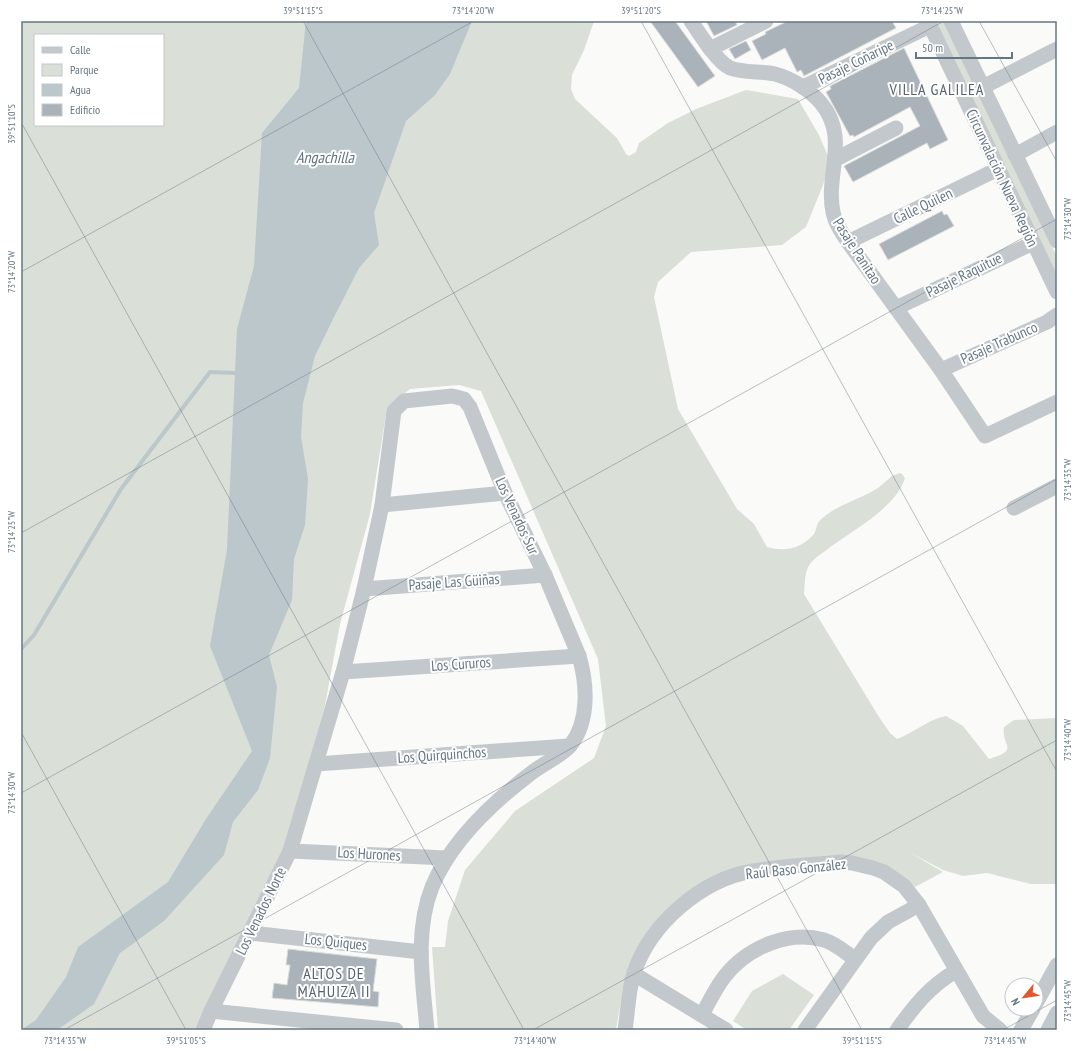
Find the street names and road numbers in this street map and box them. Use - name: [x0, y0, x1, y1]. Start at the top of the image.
- street label: Pasaje Coñaripe: [815, 35, 897, 88]
- street label: Circunvalación Nueva Región: [962, 106, 1043, 250]
- street label: Calle Quilen: [890, 183, 955, 228]
- street label: Pasaje Panitao: [829, 214, 886, 287]
- street label: Pasaje Raquitue: [923, 248, 1005, 301]
- street label: Pasaje Trabunco: [957, 317, 1040, 368]
- street label: Los Venados Sur: [491, 474, 544, 558]
- street label: Pasaje Las Güiñas: [408, 569, 500, 594]
- street label: Los Cururos: [430, 652, 491, 675]
- street label: Los Quirquinchos: [397, 742, 487, 767]
- street label: Los Hurones: [337, 842, 401, 865]
- street label: Raúl Baso González: [745, 854, 847, 883]
- street label: Los Venados Norte: [231, 864, 290, 958]
- street label: Los Quiques: [304, 929, 368, 954]

